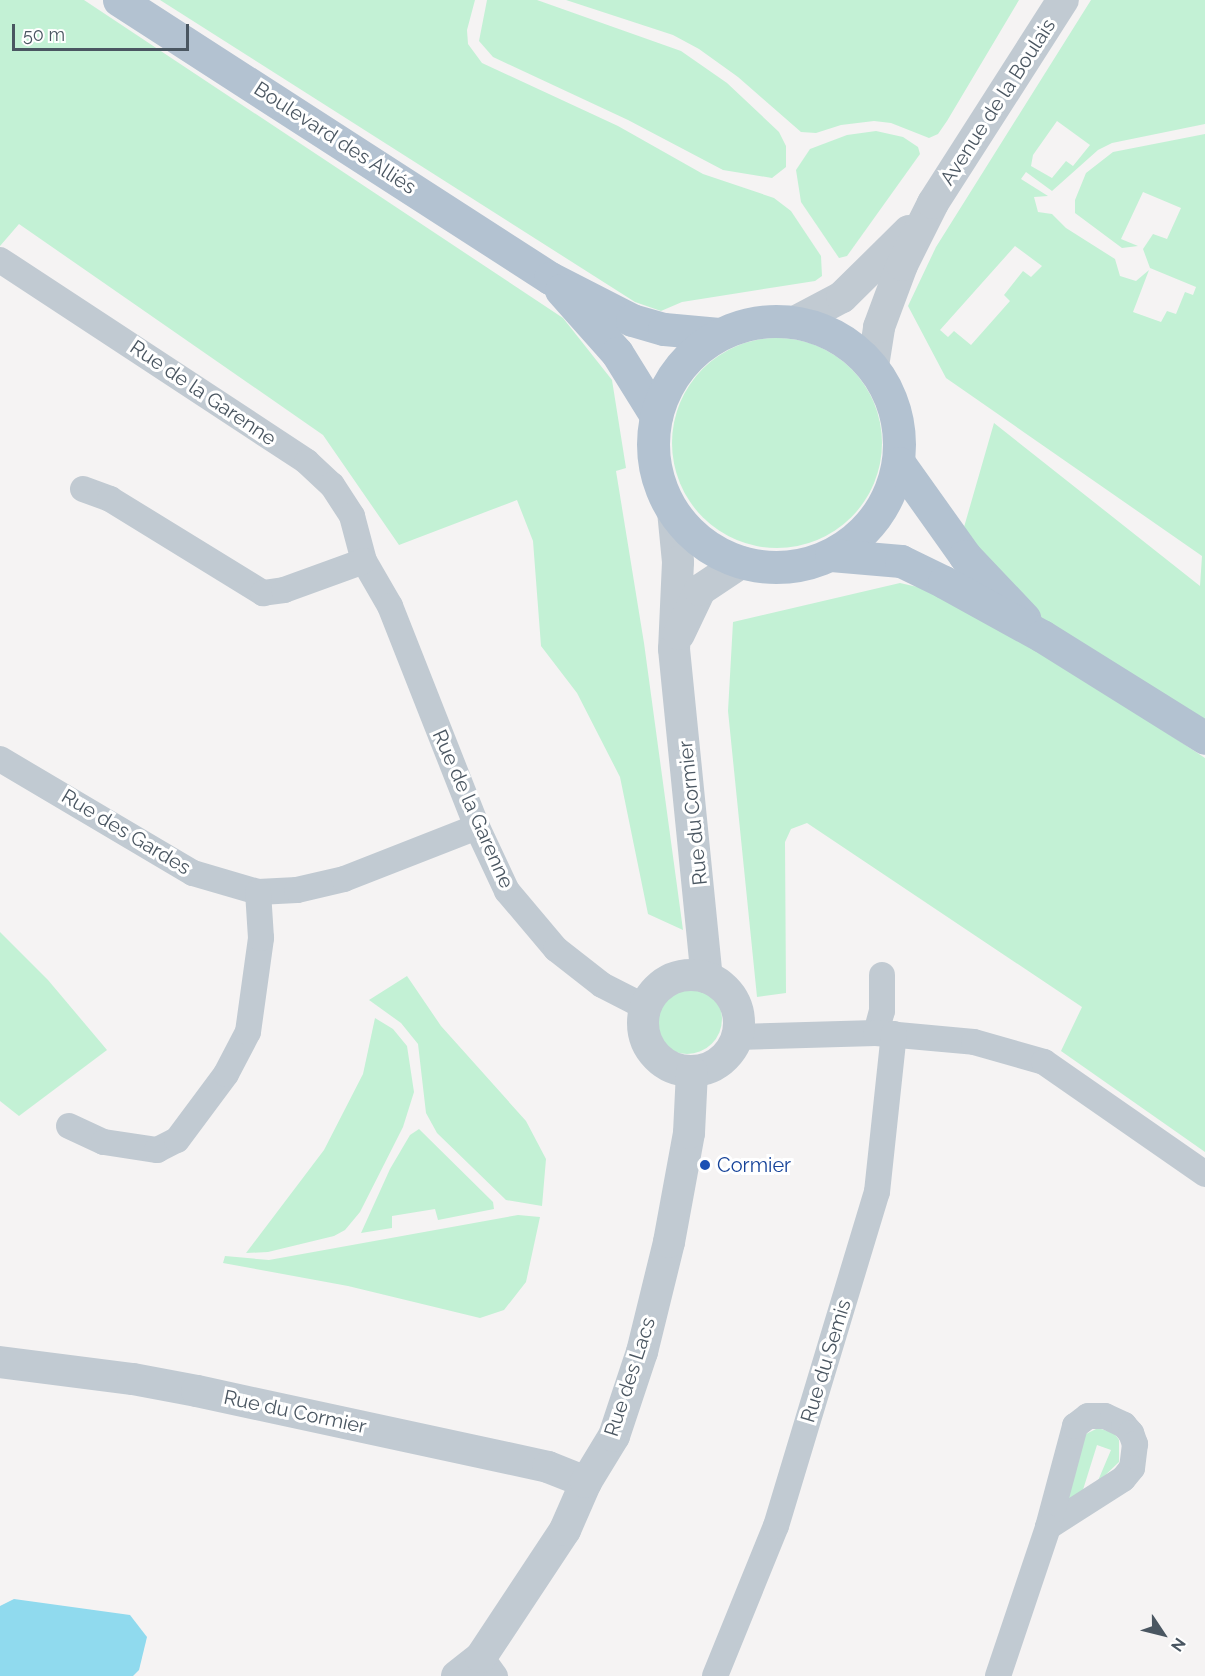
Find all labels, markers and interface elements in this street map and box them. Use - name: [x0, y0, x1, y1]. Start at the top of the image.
- scale bar: [15, 12, 192, 50]
- street label: Avenue de la Boulais: [935, 14, 1061, 190]
- text: 50 m: [23, 24, 65, 45]
- street label: Boulevard des Alliés: [249, 77, 421, 199]
- street label: Rue de la Garenne: [125, 335, 281, 451]
- street label: Rue de la Garenne: [427, 726, 519, 892]
- street label: Rue du Cormier: [673, 740, 713, 886]
- street label: Rue des Gardes: [57, 784, 195, 880]
- place label: Cormier: [717, 1153, 791, 1177]
- marker: Cormier: [698, 1158, 712, 1172]
- street label: Rue du Semis: [796, 1297, 856, 1425]
- street label: Rue des Lacs: [599, 1314, 661, 1440]
- street label: Rue du Cormier: [221, 1385, 369, 1439]
- north arrow: [1133, 1604, 1193, 1664]
- text: N: [1167, 1634, 1189, 1655]

